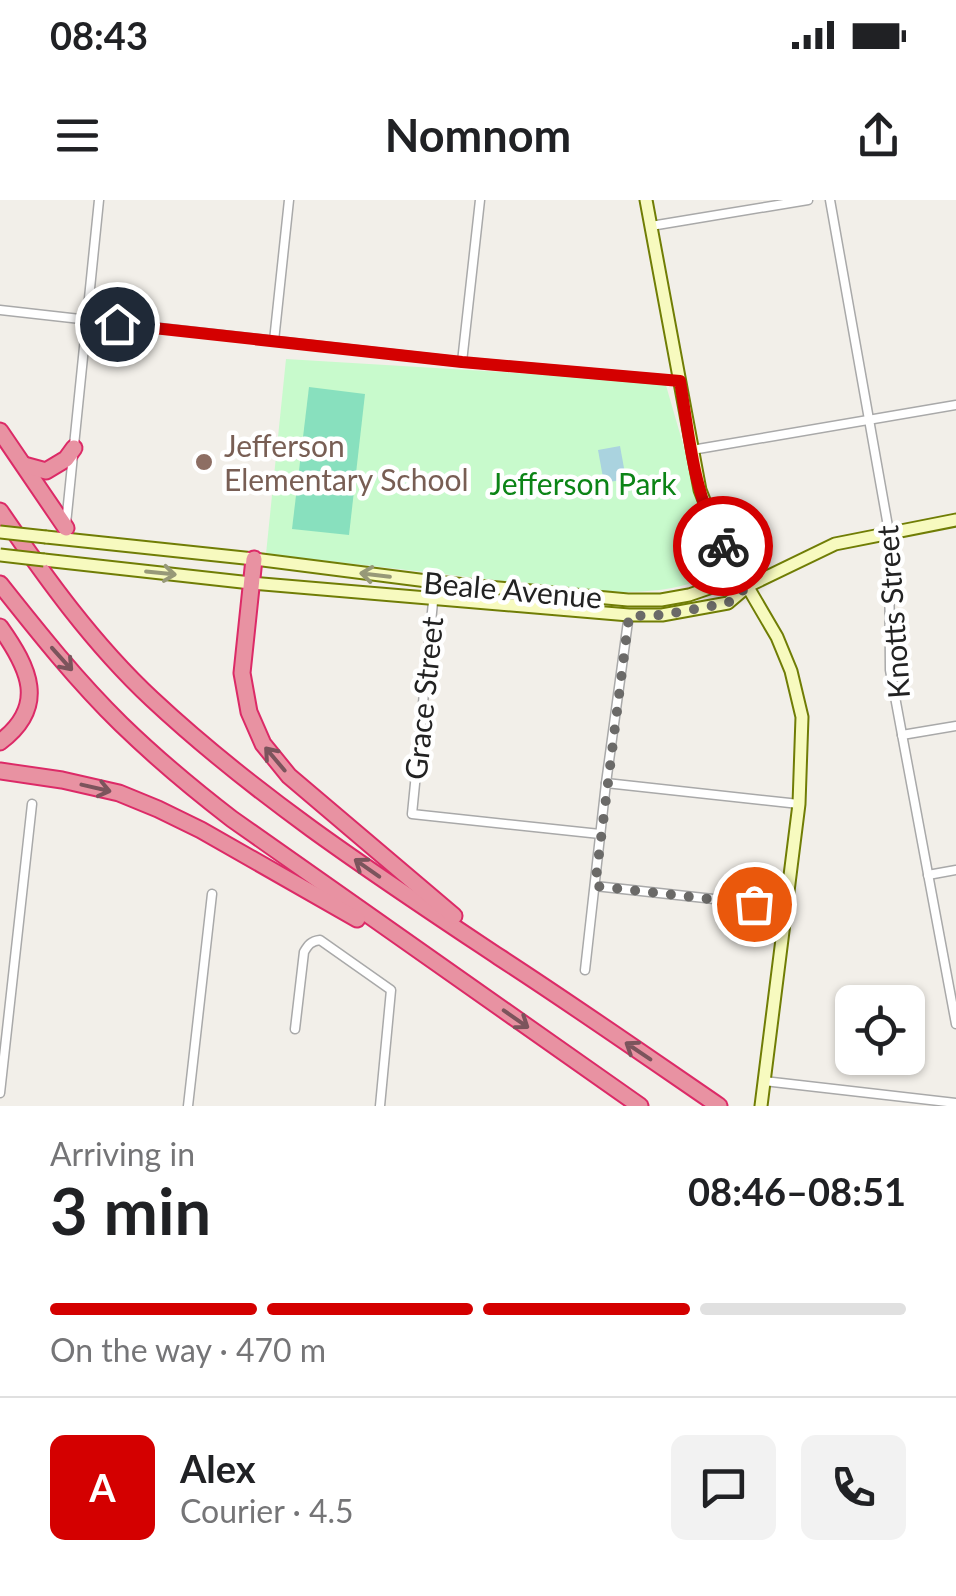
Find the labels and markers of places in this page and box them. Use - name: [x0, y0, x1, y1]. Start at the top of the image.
- pin: [75, 282, 160, 367]
- place label: Jefferson Elementary School: [224, 427, 469, 497]
- marker: Jefferson Elementary School: [193, 451, 215, 473]
- pin: [712, 862, 797, 947]

